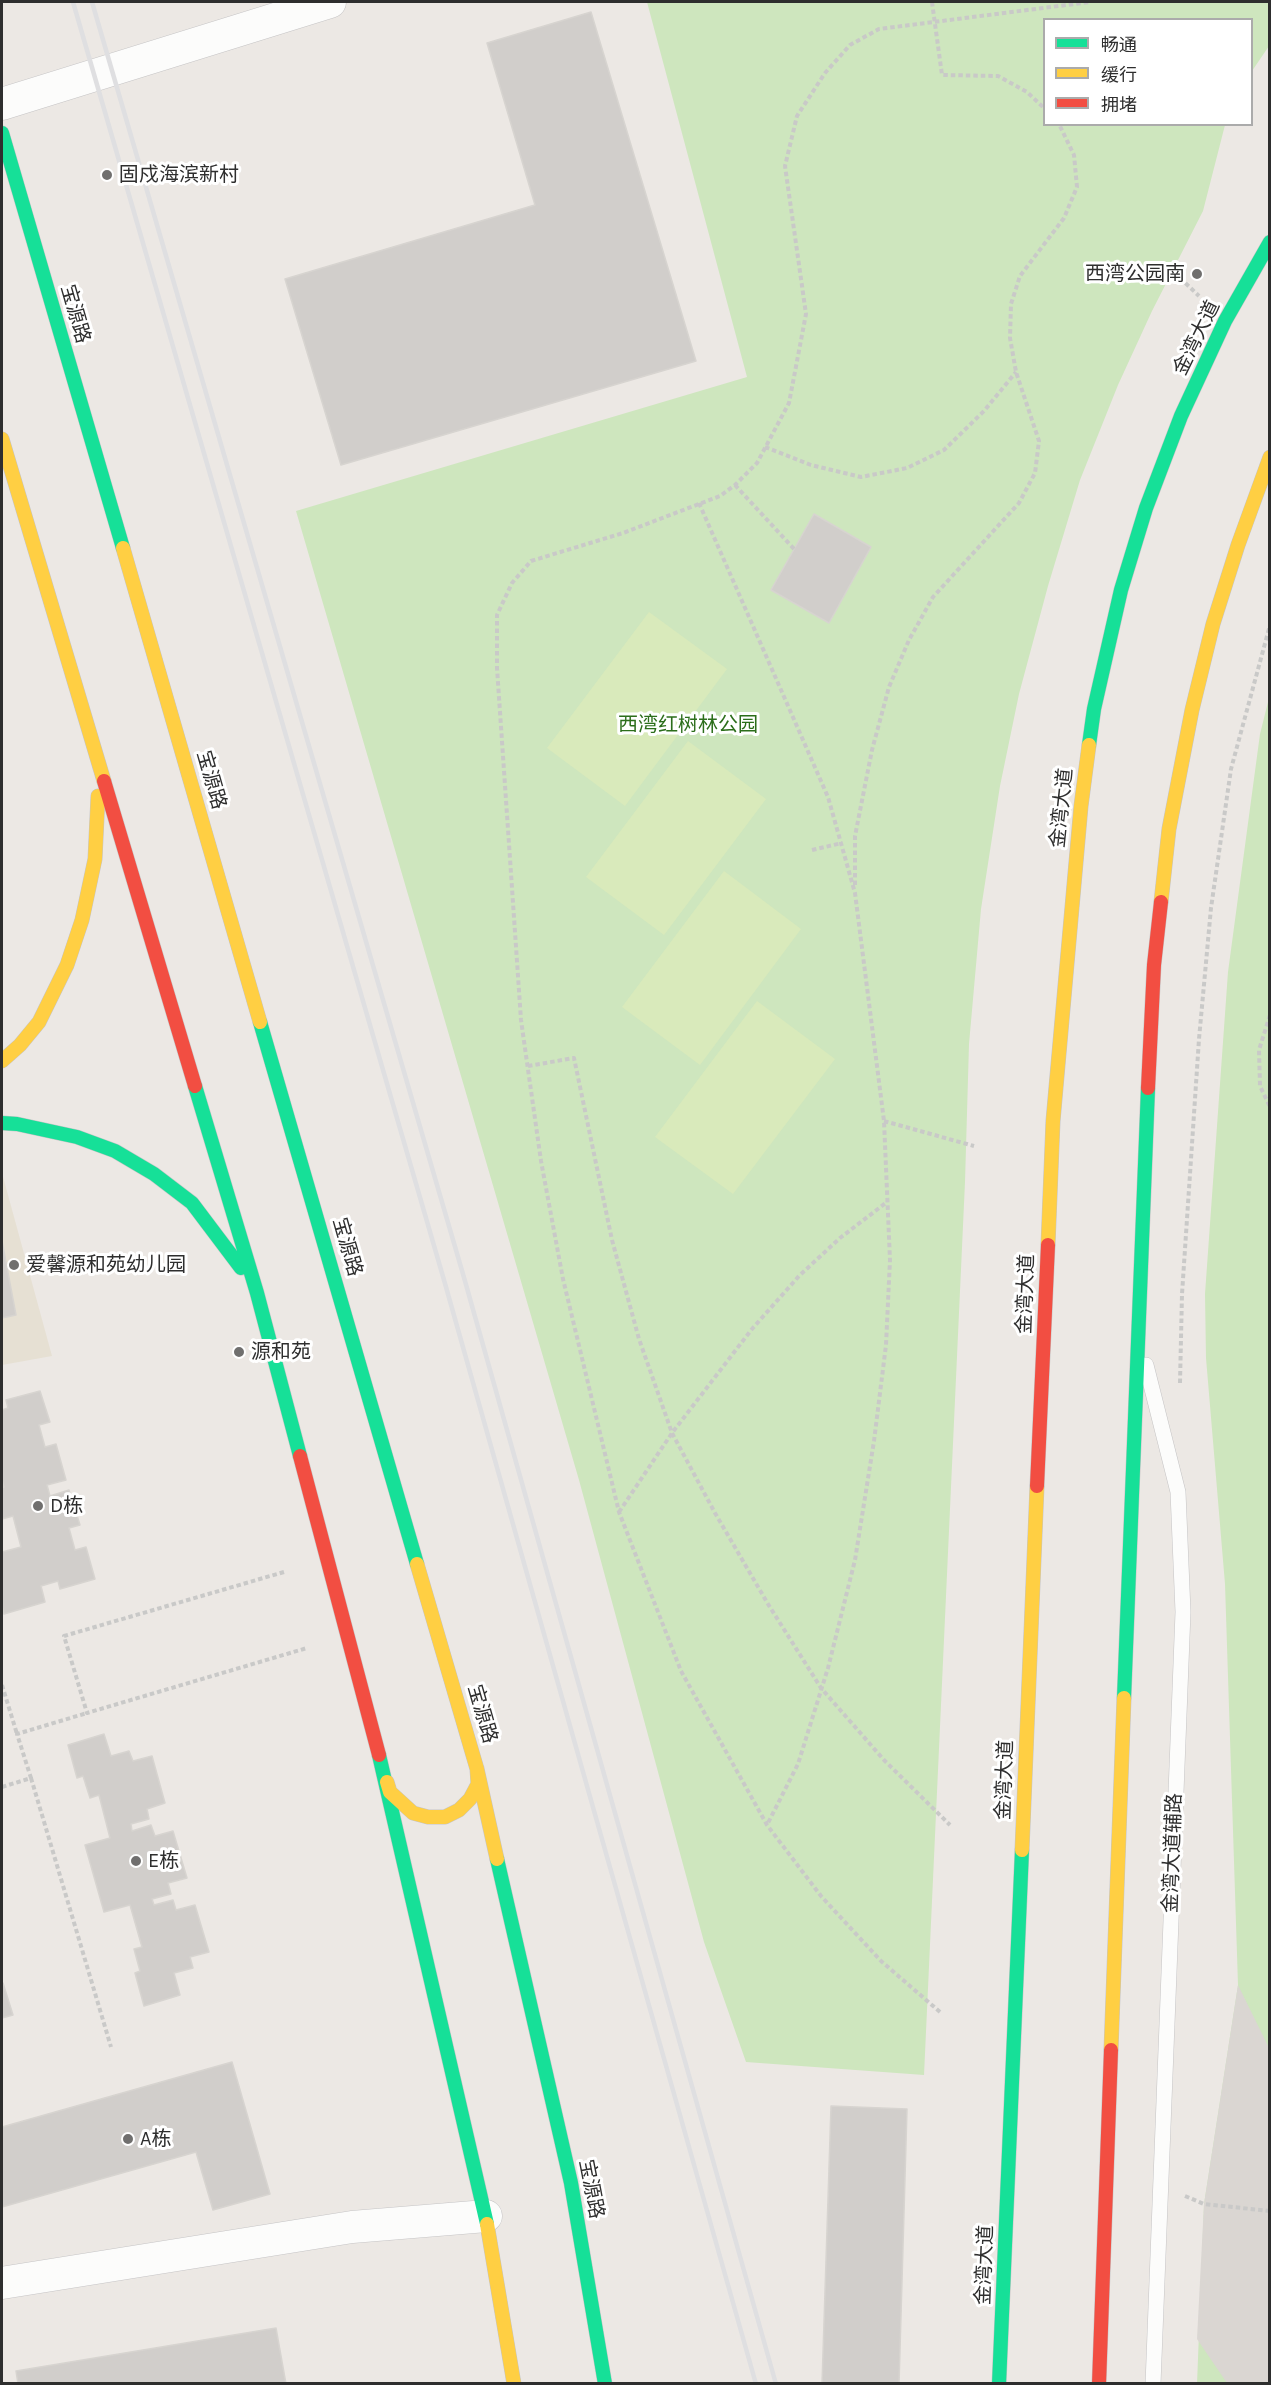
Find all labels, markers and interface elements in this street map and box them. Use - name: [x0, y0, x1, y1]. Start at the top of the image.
- legend: [1043, 18, 1253, 126]
- text: 畅通: [1101, 34, 1137, 56]
- text: 缓行: [1101, 64, 1137, 86]
- text: 拥堵: [1101, 94, 1137, 116]
- place label: 固戍海滨新村: [119, 163, 239, 187]
- marker: 固戍海滨新村: [100, 168, 114, 182]
- place label: 西湾公园南: [1085, 262, 1185, 286]
- marker: 西湾公园南: [1190, 267, 1204, 281]
- street label: 宝源路: [55, 282, 95, 346]
- street label: 金湾大道: [1169, 297, 1225, 379]
- park label: 西湾红树林公园: [618, 713, 758, 737]
- street label: 宝源路: [191, 748, 231, 812]
- street label: 金湾大道: [1046, 767, 1078, 849]
- street label: 宝源路: [327, 1215, 367, 1279]
- place label: 爱馨源和苑幼儿园: [26, 1253, 186, 1277]
- street label: 金湾大道: [1013, 1254, 1039, 1334]
- marker: 爱馨源和苑幼儿园: [7, 1258, 21, 1272]
- place label: 源和苑: [251, 1340, 311, 1364]
- marker: 源和苑: [232, 1345, 246, 1359]
- place label: D栋: [50, 1494, 83, 1518]
- marker: D栋: [31, 1499, 45, 1513]
- street label: 宝源路: [462, 1682, 502, 1746]
- street label: 金湾大道: [992, 1740, 1018, 1820]
- street label: 金湾大道辅路: [1159, 1793, 1187, 1913]
- place label: E栋: [148, 1849, 179, 1873]
- marker: E栋: [129, 1854, 143, 1868]
- place label: A栋: [140, 2127, 171, 2151]
- marker: A栋: [121, 2132, 135, 2146]
- street label: 宝源路: [573, 2157, 609, 2221]
- street label: 金湾大道: [972, 2225, 998, 2305]

